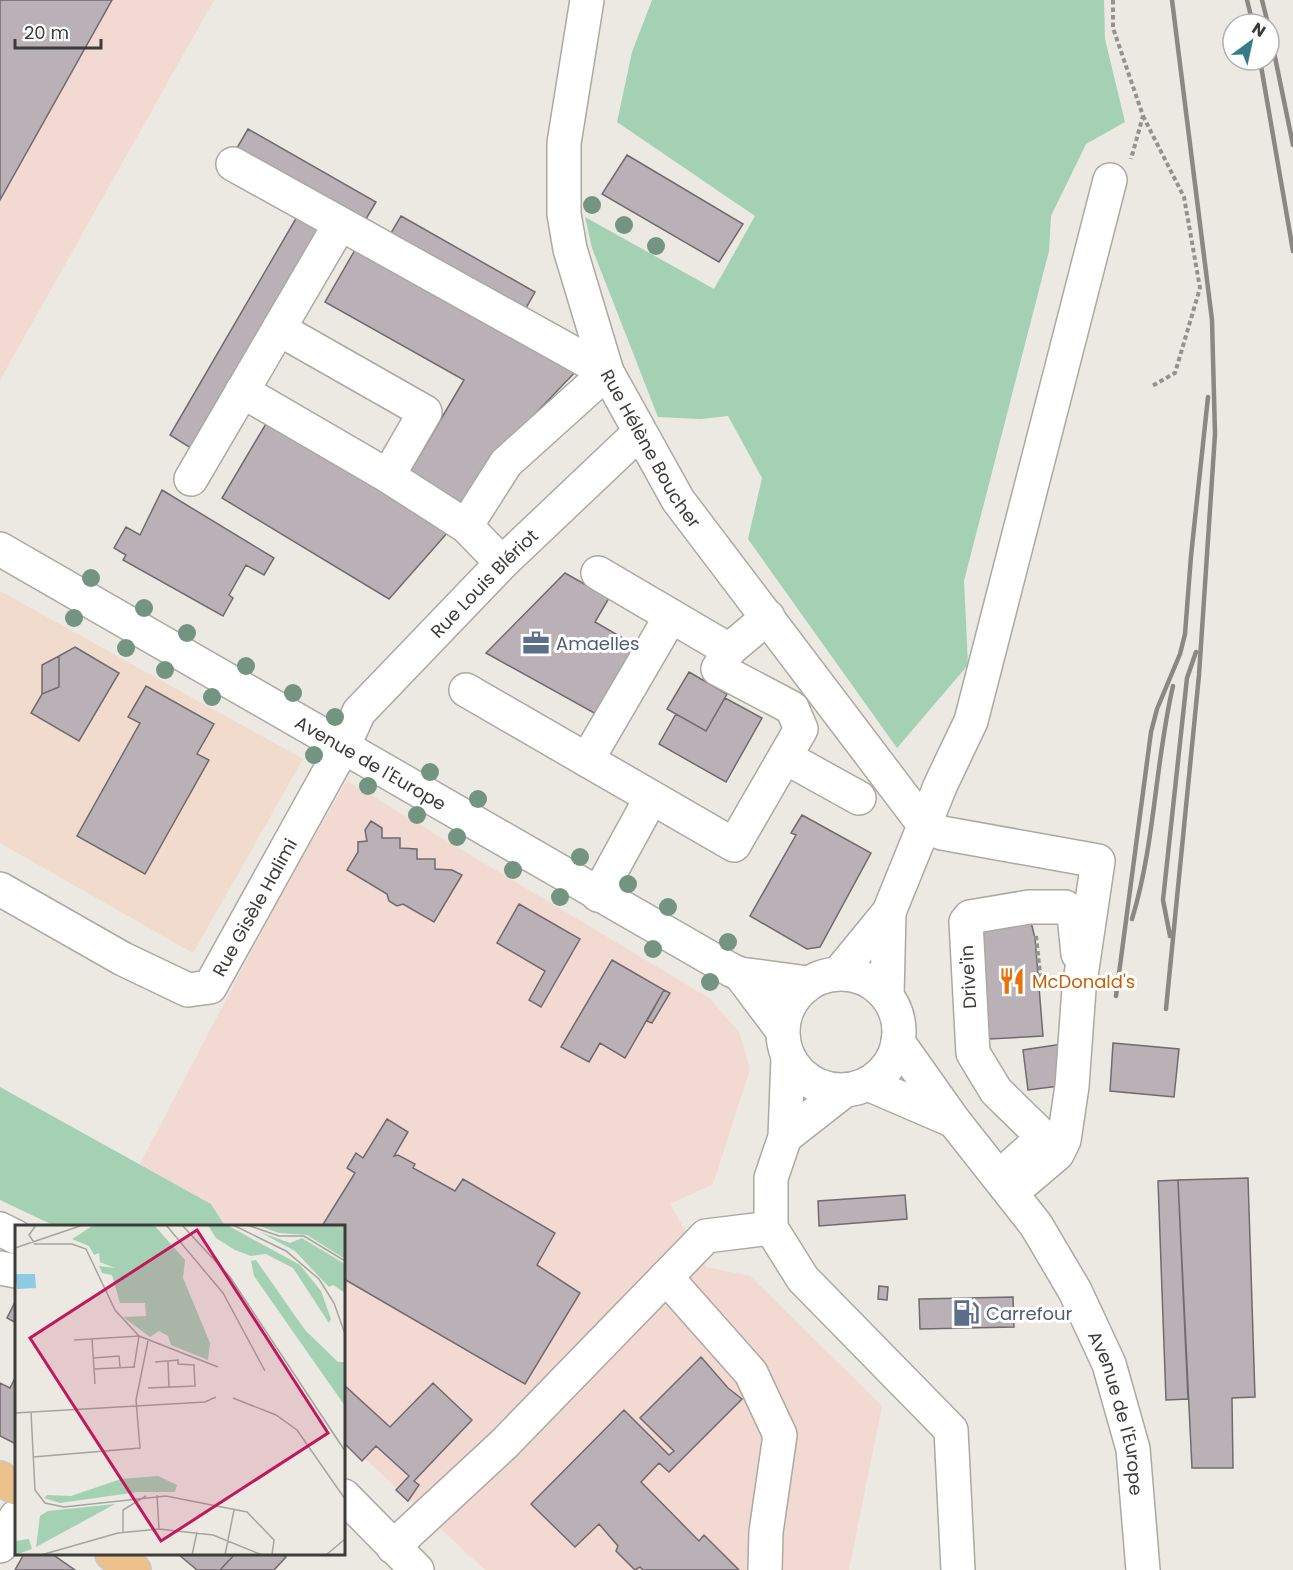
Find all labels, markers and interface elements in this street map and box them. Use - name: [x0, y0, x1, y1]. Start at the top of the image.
- scale bar: [15, 12, 100, 50]
- north arrow: [1221, 12, 1281, 72]
- text: N: [1248, 17, 1270, 43]
- text: 20 m: [24, 20, 69, 45]
- street label: Rue Hélène Boucher: [595, 364, 707, 533]
- street label: Rue Louis Blériot: [424, 523, 543, 643]
- office icon: Amaelles: [521, 628, 551, 658]
- place label: Amaelles: [556, 631, 639, 656]
- street label: Avenue de l'Europe: [291, 709, 451, 816]
- street label: Rue Gisèle Halimi: [206, 834, 303, 981]
- street label: Drive'in: [954, 944, 982, 1010]
- restaurant icon: McDonald's: [997, 966, 1027, 996]
- place label: McDonald's: [1032, 969, 1135, 994]
- inset map: [15, 1225, 345, 1555]
- fuel station icon: Carrefour: [951, 1298, 981, 1328]
- place label: Carrefour: [986, 1301, 1073, 1326]
- street label: Avenue de l'Europe: [1083, 1326, 1149, 1496]

